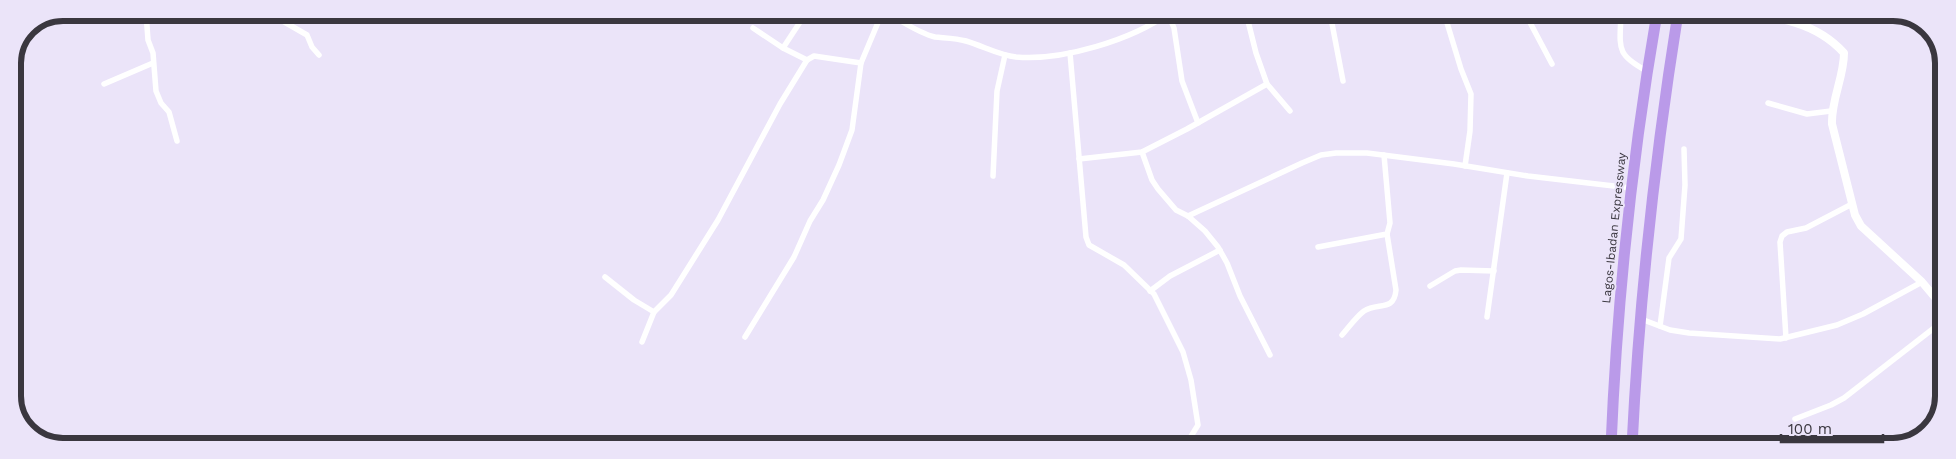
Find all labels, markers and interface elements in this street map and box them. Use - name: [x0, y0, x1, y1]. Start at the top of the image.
- street label: Lagos-Ibadan Expressway: [1599, 151, 1629, 304]
- scale bar: [1781, 412, 1884, 444]
- text: 100 m: [1788, 420, 1832, 438]

